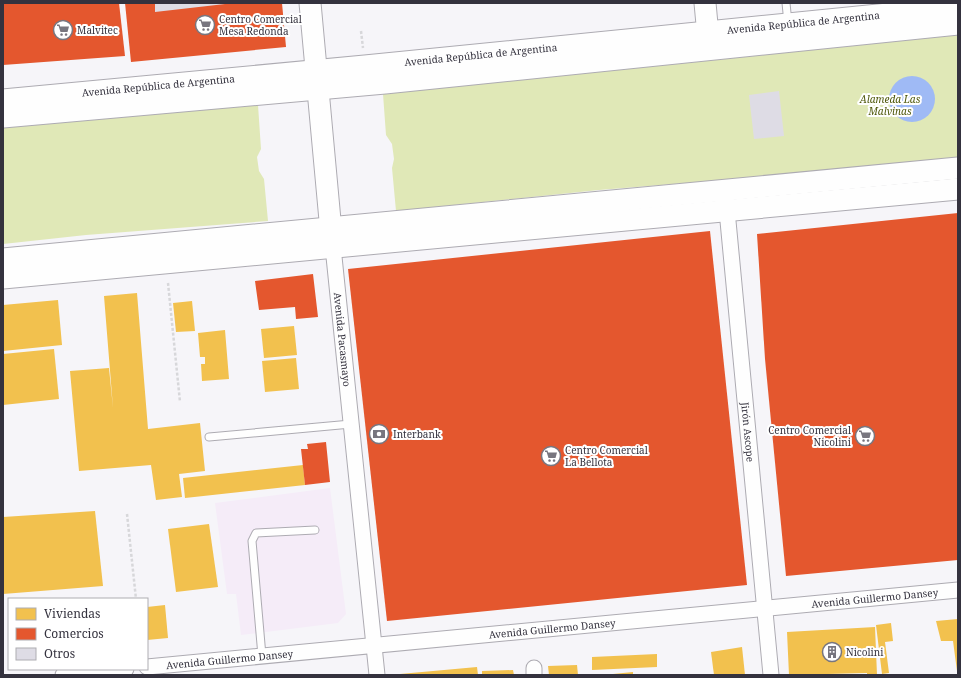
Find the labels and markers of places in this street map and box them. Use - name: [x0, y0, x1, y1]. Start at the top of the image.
- place label: Centro Comercial Mesa Redonda: [219, 12, 302, 38]
- supermarket icon: Centro Comercial Mesa Redonda: [194, 14, 216, 36]
- supermarket icon: Malvitec: [52, 19, 74, 41]
- place label: Malvitec: [77, 23, 118, 37]
- bank icon: Interbank: [368, 423, 390, 445]
- place label: Centro Comercial Nicolini: [768, 423, 852, 449]
- supermarket icon: Centro Comercial Nicolini: [854, 425, 876, 447]
- place label: Interbank: [393, 427, 441, 441]
- place label: Centro Comercial La Bellota: [565, 443, 648, 469]
- supermarket icon: Centro Comercial La Bellota: [540, 445, 562, 467]
- building icon: Nicolini: [821, 641, 843, 663]
- place label: Nicolini: [846, 645, 884, 659]

